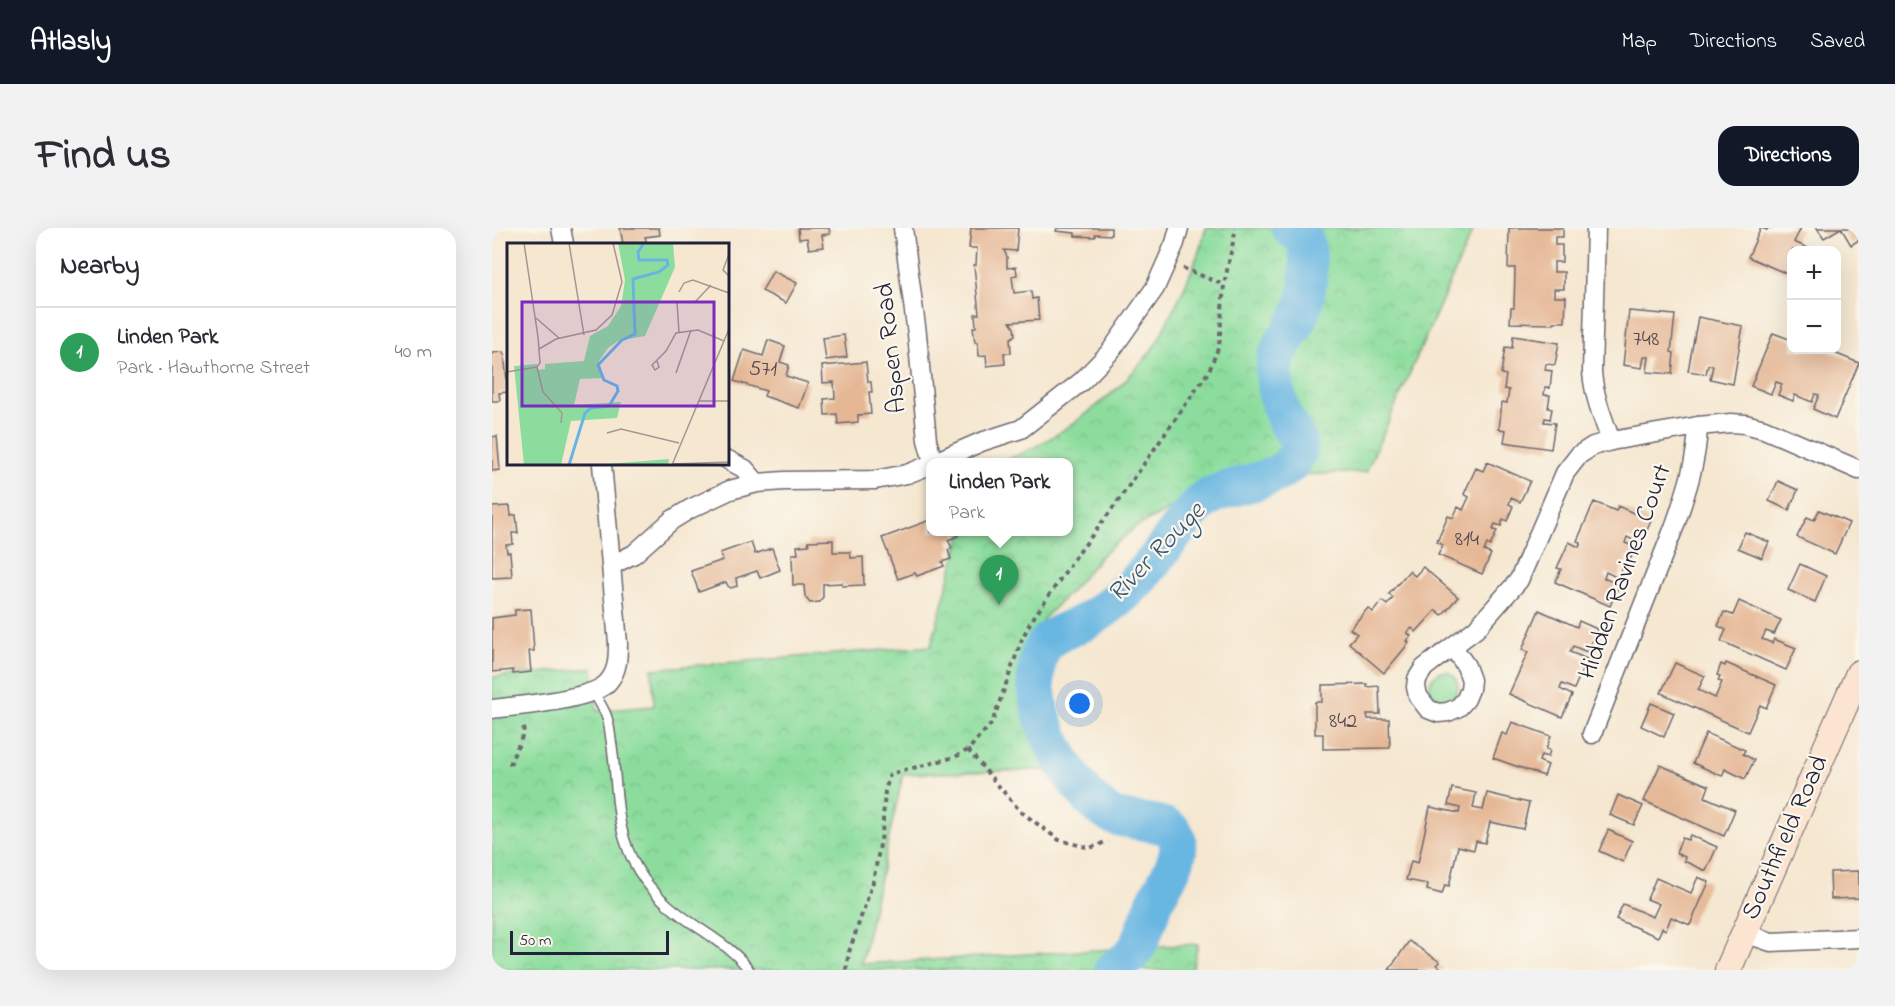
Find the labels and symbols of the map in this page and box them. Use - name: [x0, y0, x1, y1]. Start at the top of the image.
- inset map: [507, 243, 729, 465]
- street label: Aspen Road: [866, 281, 918, 415]
- house number: 748: [1633, 324, 1659, 356]
- house number: 571: [749, 354, 777, 386]
- street label: Hidden Ravines Court: [1569, 459, 1683, 685]
- water label: River Rouge: [1099, 492, 1217, 613]
- house number: 814: [1455, 524, 1479, 556]
- pin: 1: [980, 556, 1018, 605]
- your location: [1065, 689, 1094, 718]
- house number: 842: [1329, 706, 1357, 738]
- street label: Southfield Road: [1733, 749, 1839, 926]
- scale bar: [510, 928, 669, 956]

